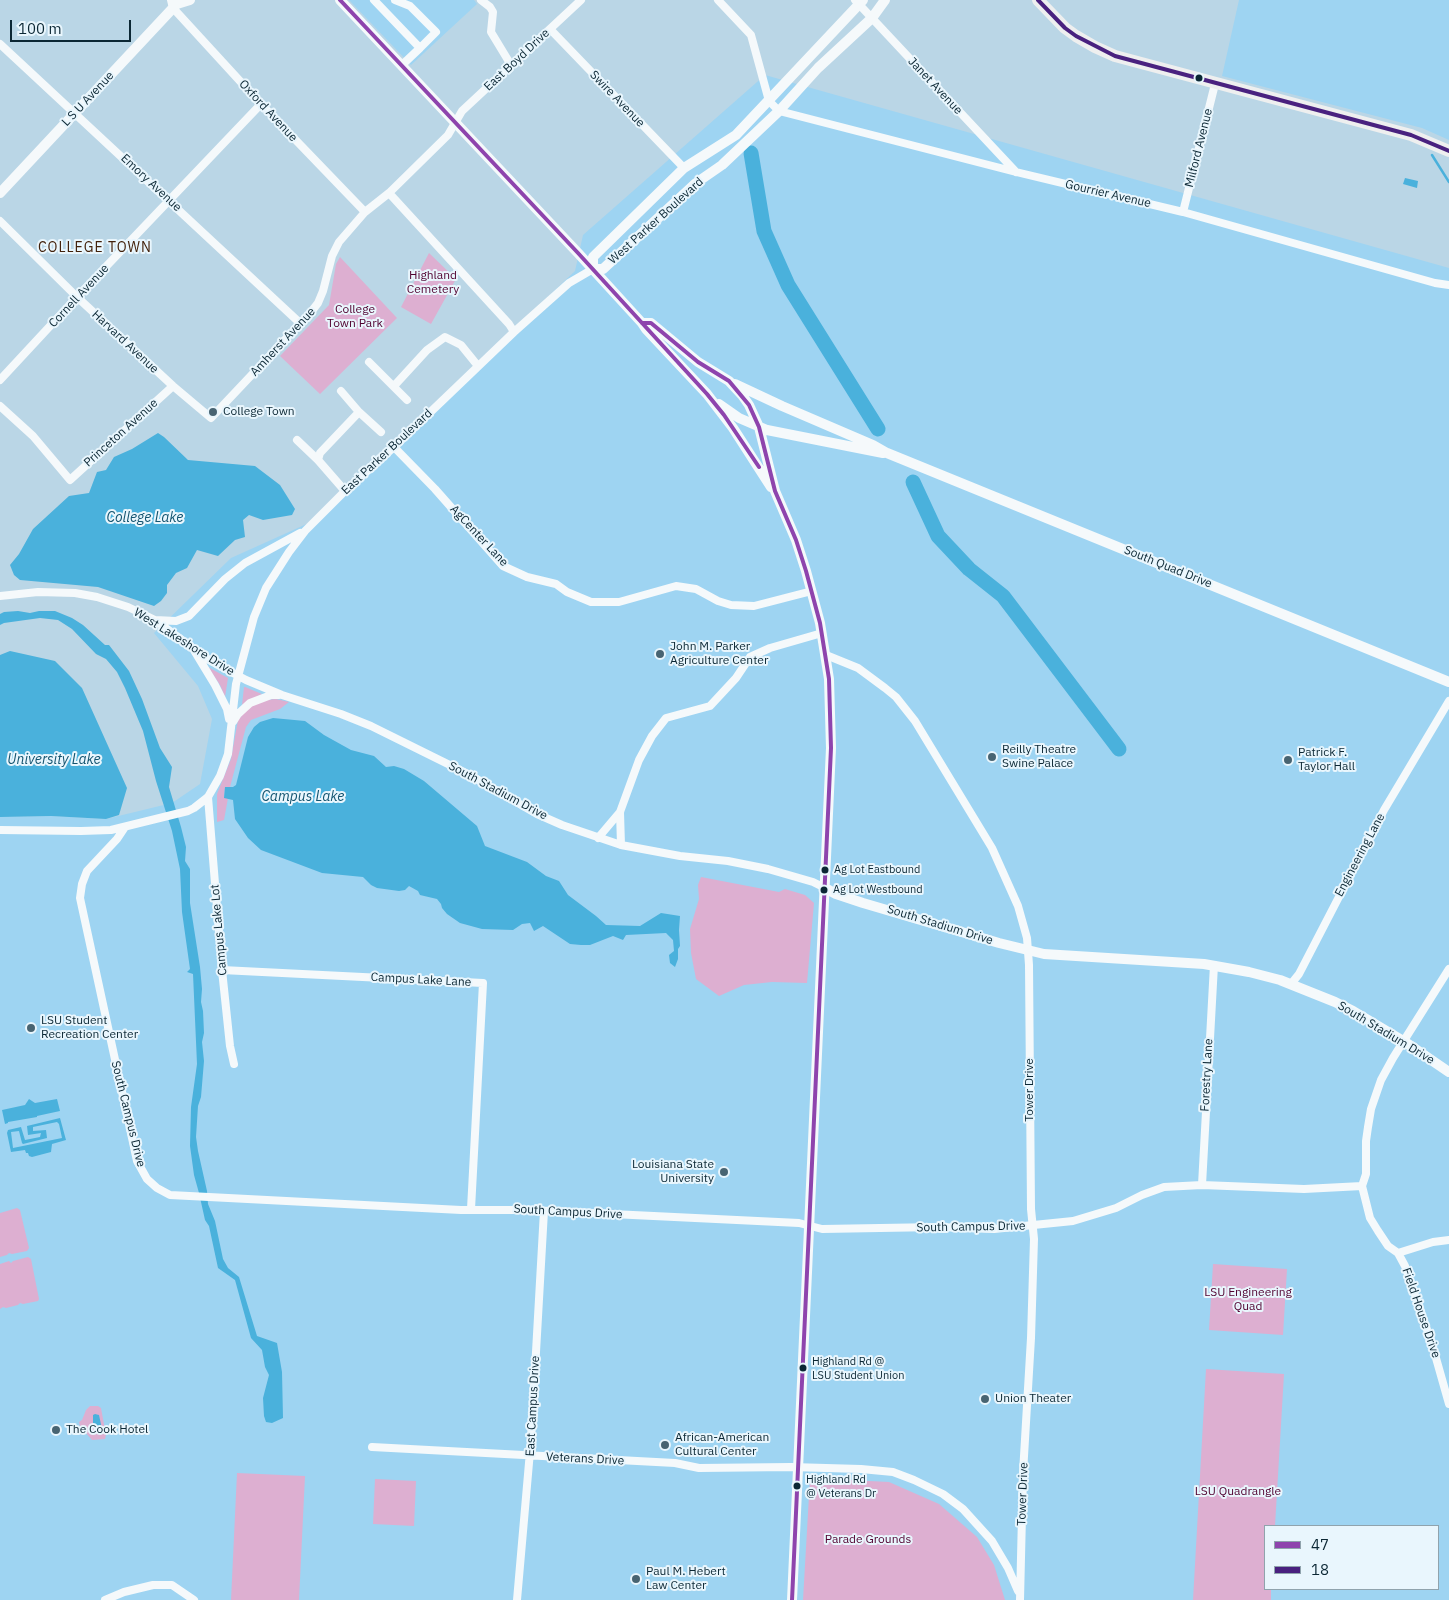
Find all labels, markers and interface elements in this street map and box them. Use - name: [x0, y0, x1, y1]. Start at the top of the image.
- scale bar: [12, 10, 134, 42]
- text: 100 m: [18, 19, 62, 38]
- street label: East Boyd Drive: [481, 26, 553, 94]
- street label: Janet Avenue: [905, 54, 965, 118]
- street label: Swire Avenue: [586, 68, 648, 130]
- street label: L S U Avenue: [59, 69, 117, 129]
- unlabelled marker: [1194, 73, 1204, 83]
- street label: Oxford Avenue: [236, 77, 300, 145]
- street label: Milford Avenue: [1182, 107, 1216, 189]
- street label: Emory Avenue: [118, 151, 184, 215]
- street label: West Parker Boulevard: [606, 175, 706, 267]
- street label: Gourrier Avenue: [1064, 177, 1152, 211]
- district label: COLLEGE TOWN: [37, 240, 153, 256]
- street label: Cornell Avenue: [46, 261, 112, 331]
- park label: Highland Cemetery: [407, 269, 459, 297]
- park label: College Town Park: [327, 303, 383, 331]
- street label: Amherst Avenue: [247, 305, 319, 379]
- street label: Harvard Avenue: [89, 307, 161, 377]
- street label: Princeton Avenue: [81, 396, 161, 470]
- place label: College Town: [223, 405, 295, 419]
- marker: College Town: [207, 406, 219, 418]
- street label: East Parker Boulevard: [339, 406, 435, 498]
- street label: AgCenter Lane: [447, 502, 511, 570]
- water label: College Lake: [106, 510, 184, 526]
- street label: South Quad Drive: [1122, 543, 1214, 591]
- street label: West Lakeshore Drive: [131, 605, 237, 679]
- place label: John M. Parker Agriculture Center: [670, 640, 768, 668]
- marker: John M. Parker Agriculture Center: [654, 648, 666, 660]
- place label: Reilly Theatre Swine Palace: [1002, 743, 1076, 771]
- place label: Patrick F. Taylor Hall: [1298, 746, 1355, 774]
- marker: Reilly Theatre Swine Palace: [986, 751, 998, 763]
- water label: University Lake: [7, 752, 101, 768]
- marker: Patrick F. Taylor Hall: [1282, 754, 1294, 766]
- street label: South Stadium Drive: [446, 759, 550, 823]
- water label: Campus Lake: [262, 789, 344, 805]
- street label: Engineering Lane: [1332, 811, 1388, 899]
- place label: Ag Lot Eastbound: [834, 863, 920, 877]
- marker: Ag Lot Eastbound: [820, 865, 830, 875]
- place label: Ag Lot Westbound: [833, 883, 923, 897]
- street label: Campus Lake Lot: [208, 884, 230, 976]
- marker: Ag Lot Westbound: [819, 885, 829, 895]
- street label: South Stadium Drive: [885, 902, 995, 948]
- street label: Campus Lake Lane: [370, 970, 472, 990]
- street label: South Stadium Drive: [1335, 999, 1437, 1067]
- place label: LSU Student Recreation Center: [41, 1014, 138, 1042]
- marker: LSU Student Recreation Center: [25, 1022, 37, 1034]
- street label: Forestry Lane: [1198, 1038, 1216, 1112]
- street label: Tower Drive: [1023, 1058, 1037, 1122]
- street label: South Campus Drive: [108, 1059, 148, 1169]
- place label: Louisiana State University: [632, 1158, 714, 1186]
- marker: Louisiana State University: [718, 1166, 730, 1178]
- street label: South Campus Drive: [513, 1202, 623, 1222]
- street label: South Campus Drive: [916, 1219, 1026, 1235]
- street label: Field House Drive: [1399, 1266, 1443, 1360]
- park label: LSU Engineering Quad: [1204, 1286, 1292, 1314]
- street label: East Campus Drive: [523, 1355, 543, 1457]
- place label: Highland Rd @ LSU Student Union: [812, 1355, 904, 1381]
- marker: Highland Rd @ LSU Student Union: [798, 1363, 808, 1373]
- place label: Union Theater: [995, 1392, 1071, 1406]
- marker: Union Theater: [979, 1393, 991, 1405]
- place label: The Cook Hotel: [66, 1423, 148, 1437]
- marker: The Cook Hotel: [50, 1424, 62, 1436]
- place label: African-American Cultural Center: [675, 1431, 769, 1459]
- marker: African-American Cultural Center: [659, 1439, 671, 1451]
- street label: Veterans Drive: [545, 1450, 625, 1468]
- street label: Tower Drive: [1015, 1462, 1031, 1526]
- place label: Highland Rd @ Veterans Dr: [806, 1473, 876, 1499]
- marker: Highland Rd @ Veterans Dr: [792, 1481, 802, 1491]
- park label: LSU Quadrangle: [1195, 1485, 1281, 1499]
- legend: [1264, 1525, 1439, 1590]
- park label: Parade Grounds: [825, 1533, 911, 1547]
- text: 47: [1311, 1535, 1329, 1554]
- text: 18: [1311, 1560, 1329, 1579]
- place label: Paul M. Hebert Law Center: [646, 1565, 726, 1593]
- marker: Paul M. Hebert Law Center: [630, 1573, 642, 1585]

